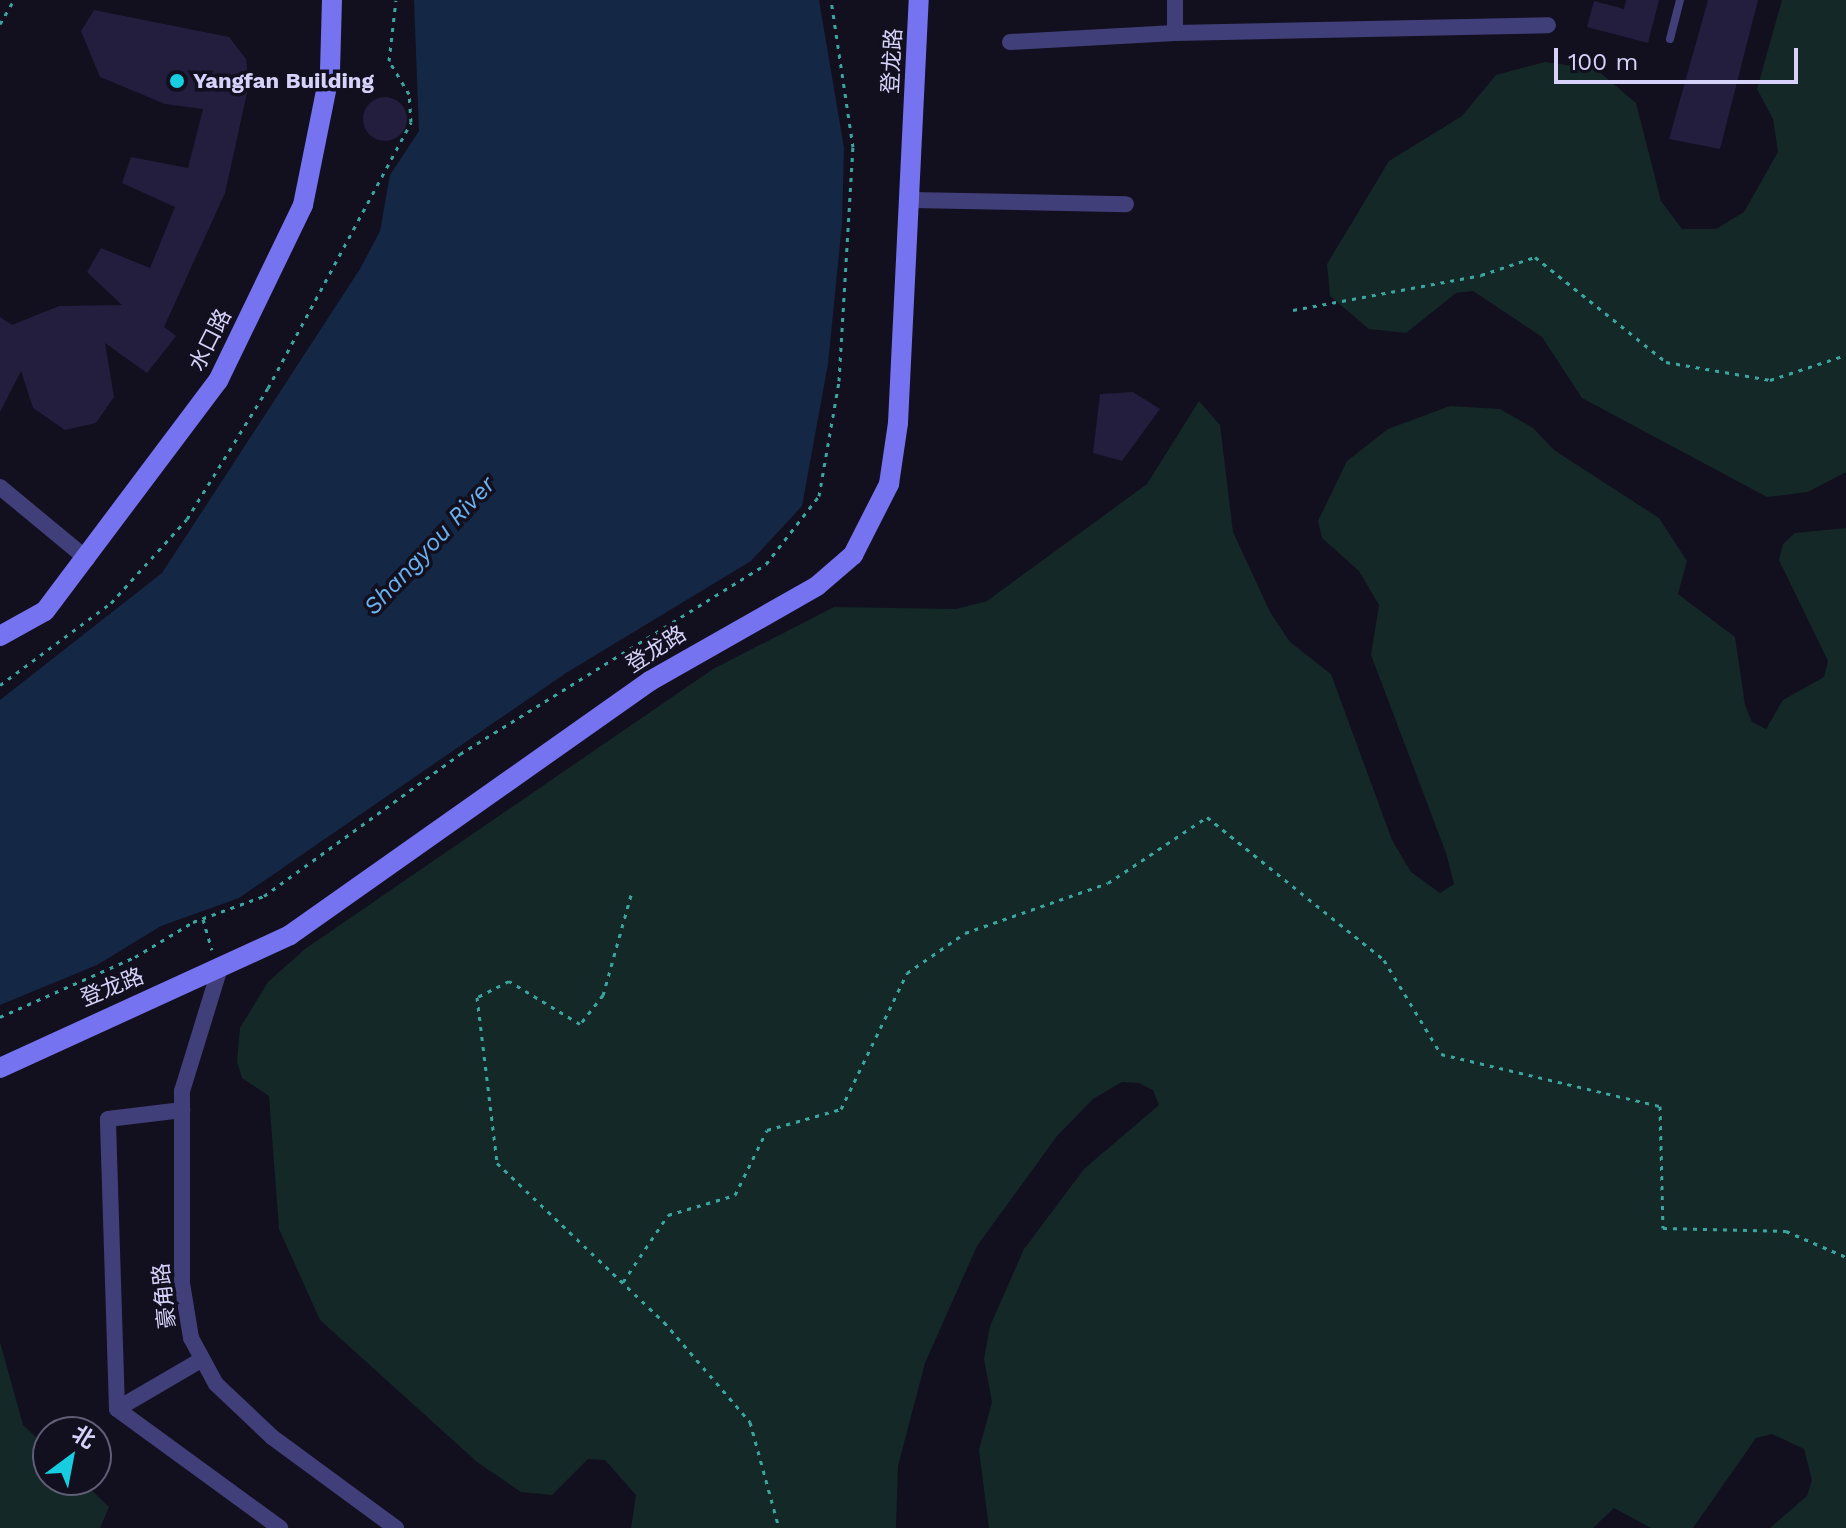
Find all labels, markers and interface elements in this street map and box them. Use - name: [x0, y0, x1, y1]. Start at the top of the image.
- street label: 登龙路: [877, 27, 907, 95]
- scale bar: [1558, 32, 1802, 82]
- text: 100 m: [1568, 48, 1638, 76]
- place label: Yangfan Building: [193, 68, 374, 94]
- marker: Yangfan Building: [168, 72, 186, 90]
- street label: 水口路: [183, 305, 237, 375]
- water label: Shangyou River: [358, 471, 502, 621]
- street label: 登龙路: [621, 620, 691, 678]
- street label: 登龙路: [76, 962, 148, 1012]
- street label: 豪角路: [147, 1262, 181, 1330]
- north arrow: [32, 1416, 112, 1496]
- text: 北: [68, 1420, 100, 1453]

